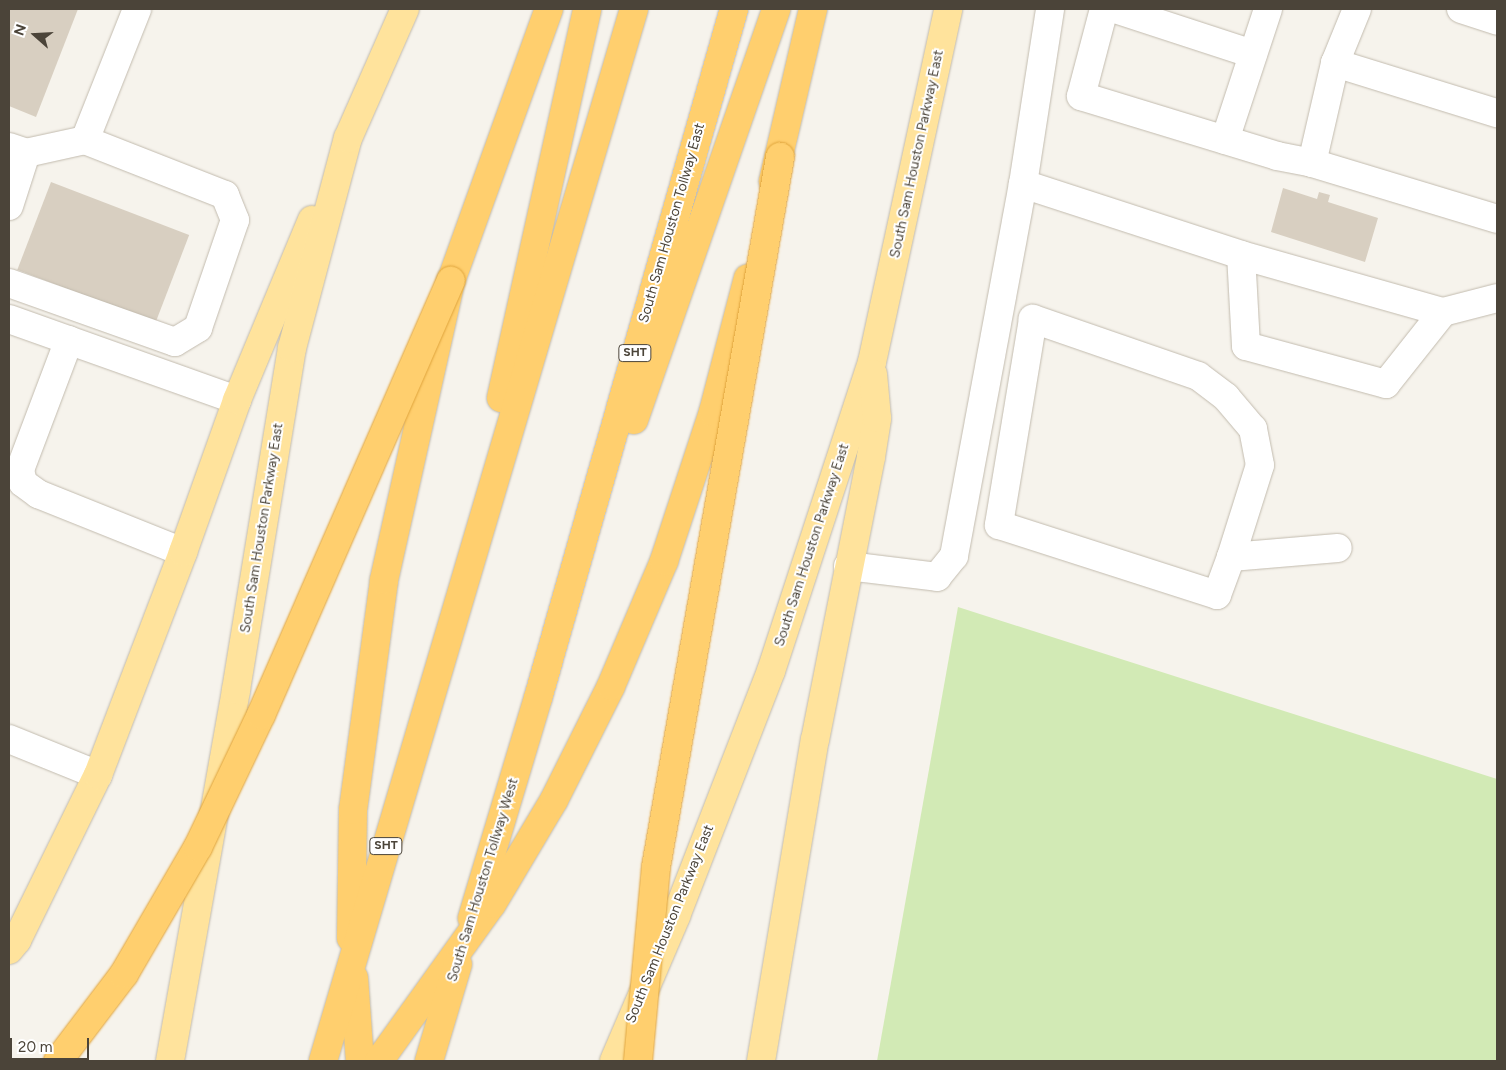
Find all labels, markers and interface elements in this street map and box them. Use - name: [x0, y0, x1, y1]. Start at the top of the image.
- north arrow: [10, 10, 60, 60]
- text: N: [11, 22, 30, 38]
- street label: South Sam Houston Parkway East: [887, 48, 947, 260]
- street label: South Sam Houston Tollway East: [635, 121, 709, 325]
- road number: SHT: [618, 343, 652, 362]
- street label: South Sam Houston Parkway East: [237, 422, 287, 634]
- street label: South Sam Houston Parkway East: [771, 441, 853, 649]
- street label: South Sam Houston Tollway West: [444, 776, 522, 984]
- street label: South Sam Houston Parkway East: [622, 822, 718, 1026]
- road number: SHT: [368, 836, 404, 856]
- scale bar: [12, 1028, 91, 1060]
- text: 20 m: [18, 1038, 52, 1056]

